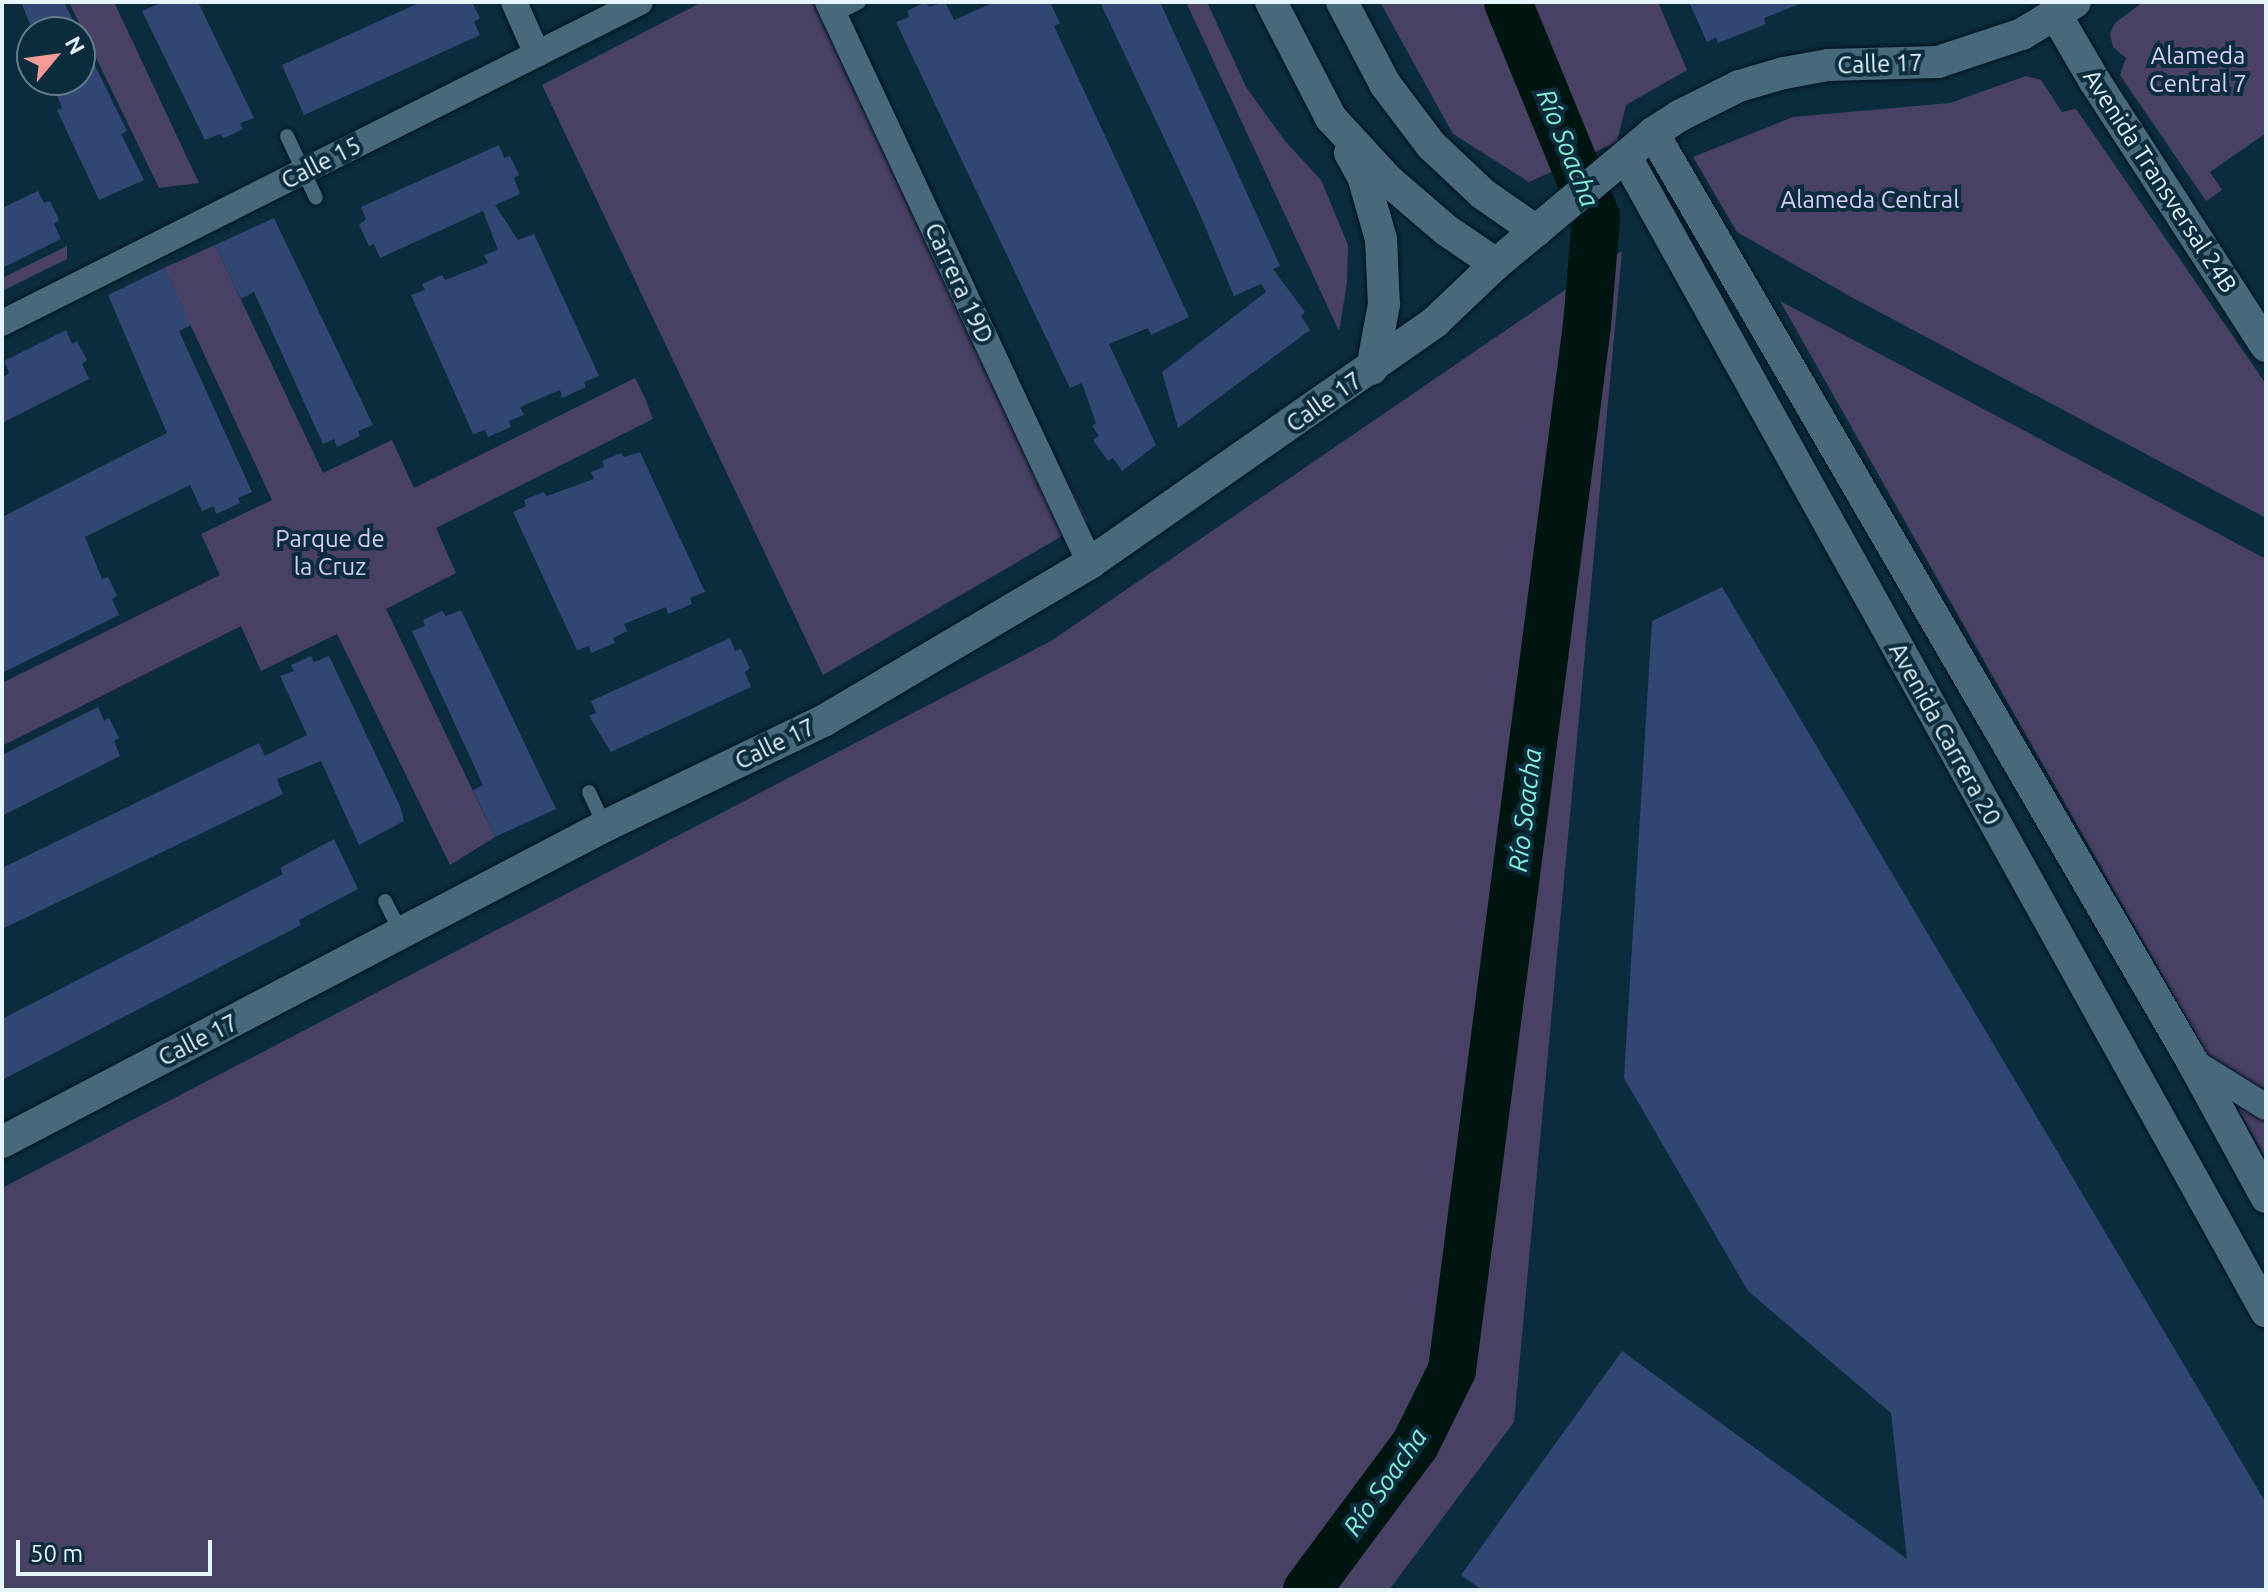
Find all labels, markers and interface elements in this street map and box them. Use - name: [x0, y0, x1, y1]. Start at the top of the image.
- north arrow: [16, 16, 96, 96]
- text: N: [61, 32, 91, 58]
- park label: Alameda Central 7: [2149, 42, 2247, 98]
- street label: Calle 17: [1837, 48, 1923, 80]
- street label: Avenida Transversal 24B: [2077, 64, 2243, 298]
- water label: Río Soacha: [1530, 85, 1606, 211]
- street label: Calle 15: [276, 131, 366, 195]
- park label: Alameda Central: [1781, 186, 1959, 214]
- street label: Carrera 19D: [919, 218, 999, 348]
- street label: Calle 17: [1281, 366, 1367, 438]
- park label: Parque de la Cruz: [275, 525, 385, 581]
- street label: Avenida Carrera 20: [1883, 638, 2007, 830]
- street label: Calle 17: [730, 712, 820, 776]
- water label: Río Soacha: [1502, 746, 1548, 874]
- street label: Calle 17: [153, 1008, 243, 1072]
- water label: Río Soacha: [1337, 1422, 1433, 1542]
- scale bar: [20, 1524, 216, 1574]
- text: 50 m: [30, 1540, 83, 1567]

